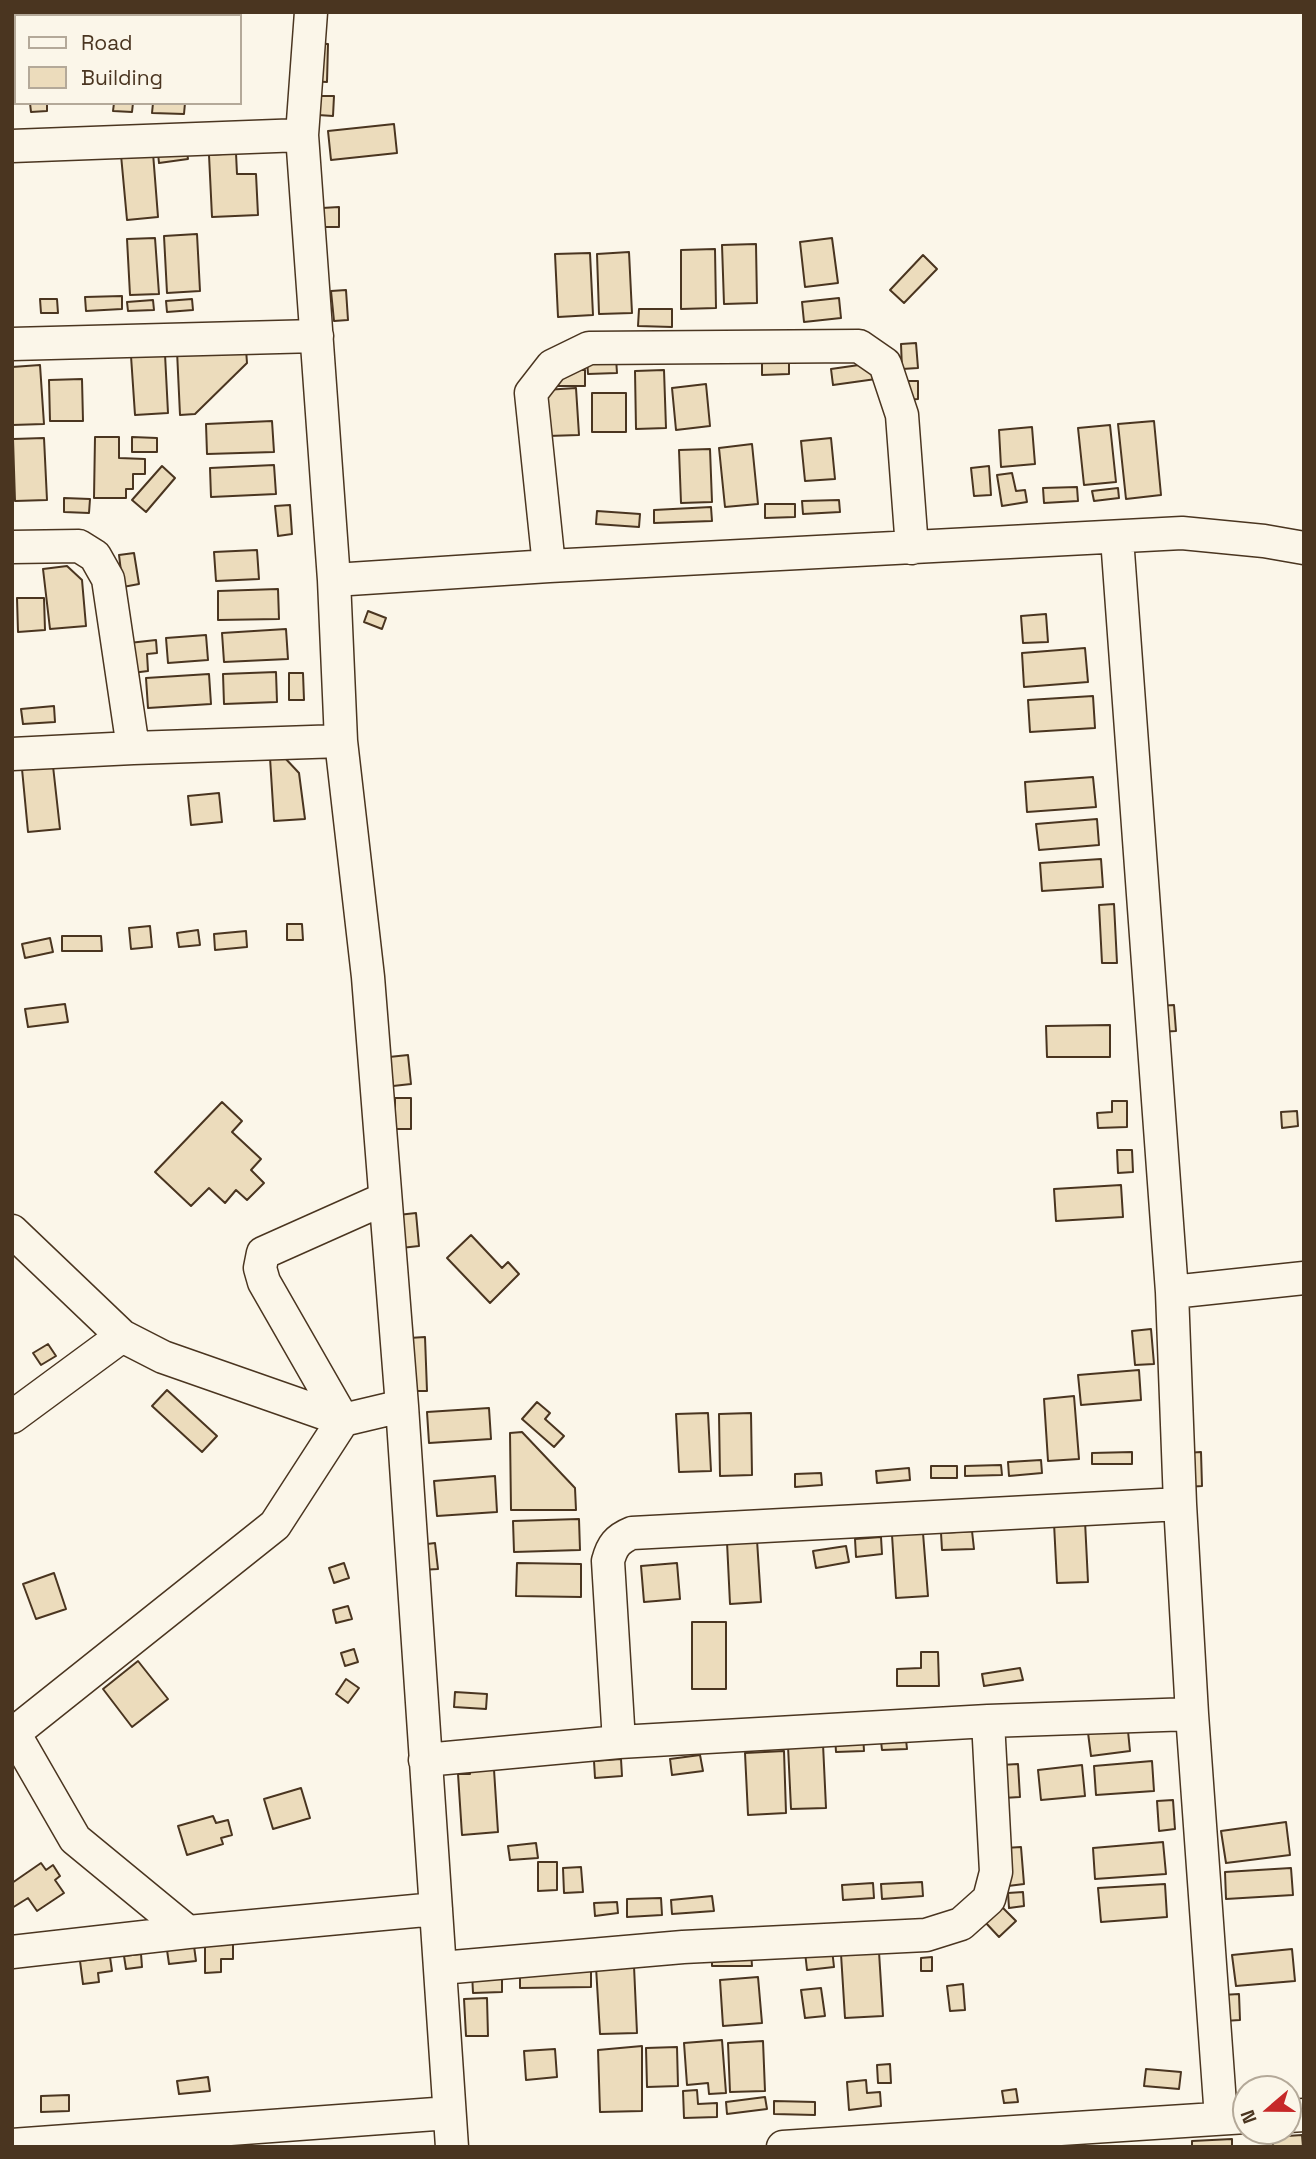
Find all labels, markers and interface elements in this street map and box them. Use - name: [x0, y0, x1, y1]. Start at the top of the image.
- legend: [14, 14, 242, 105]
- text: Road: [81, 29, 133, 56]
- text: Building: [81, 64, 163, 91]
- north arrow: [1232, 2075, 1302, 2145]
- text: N: [1235, 2106, 1263, 2127]

